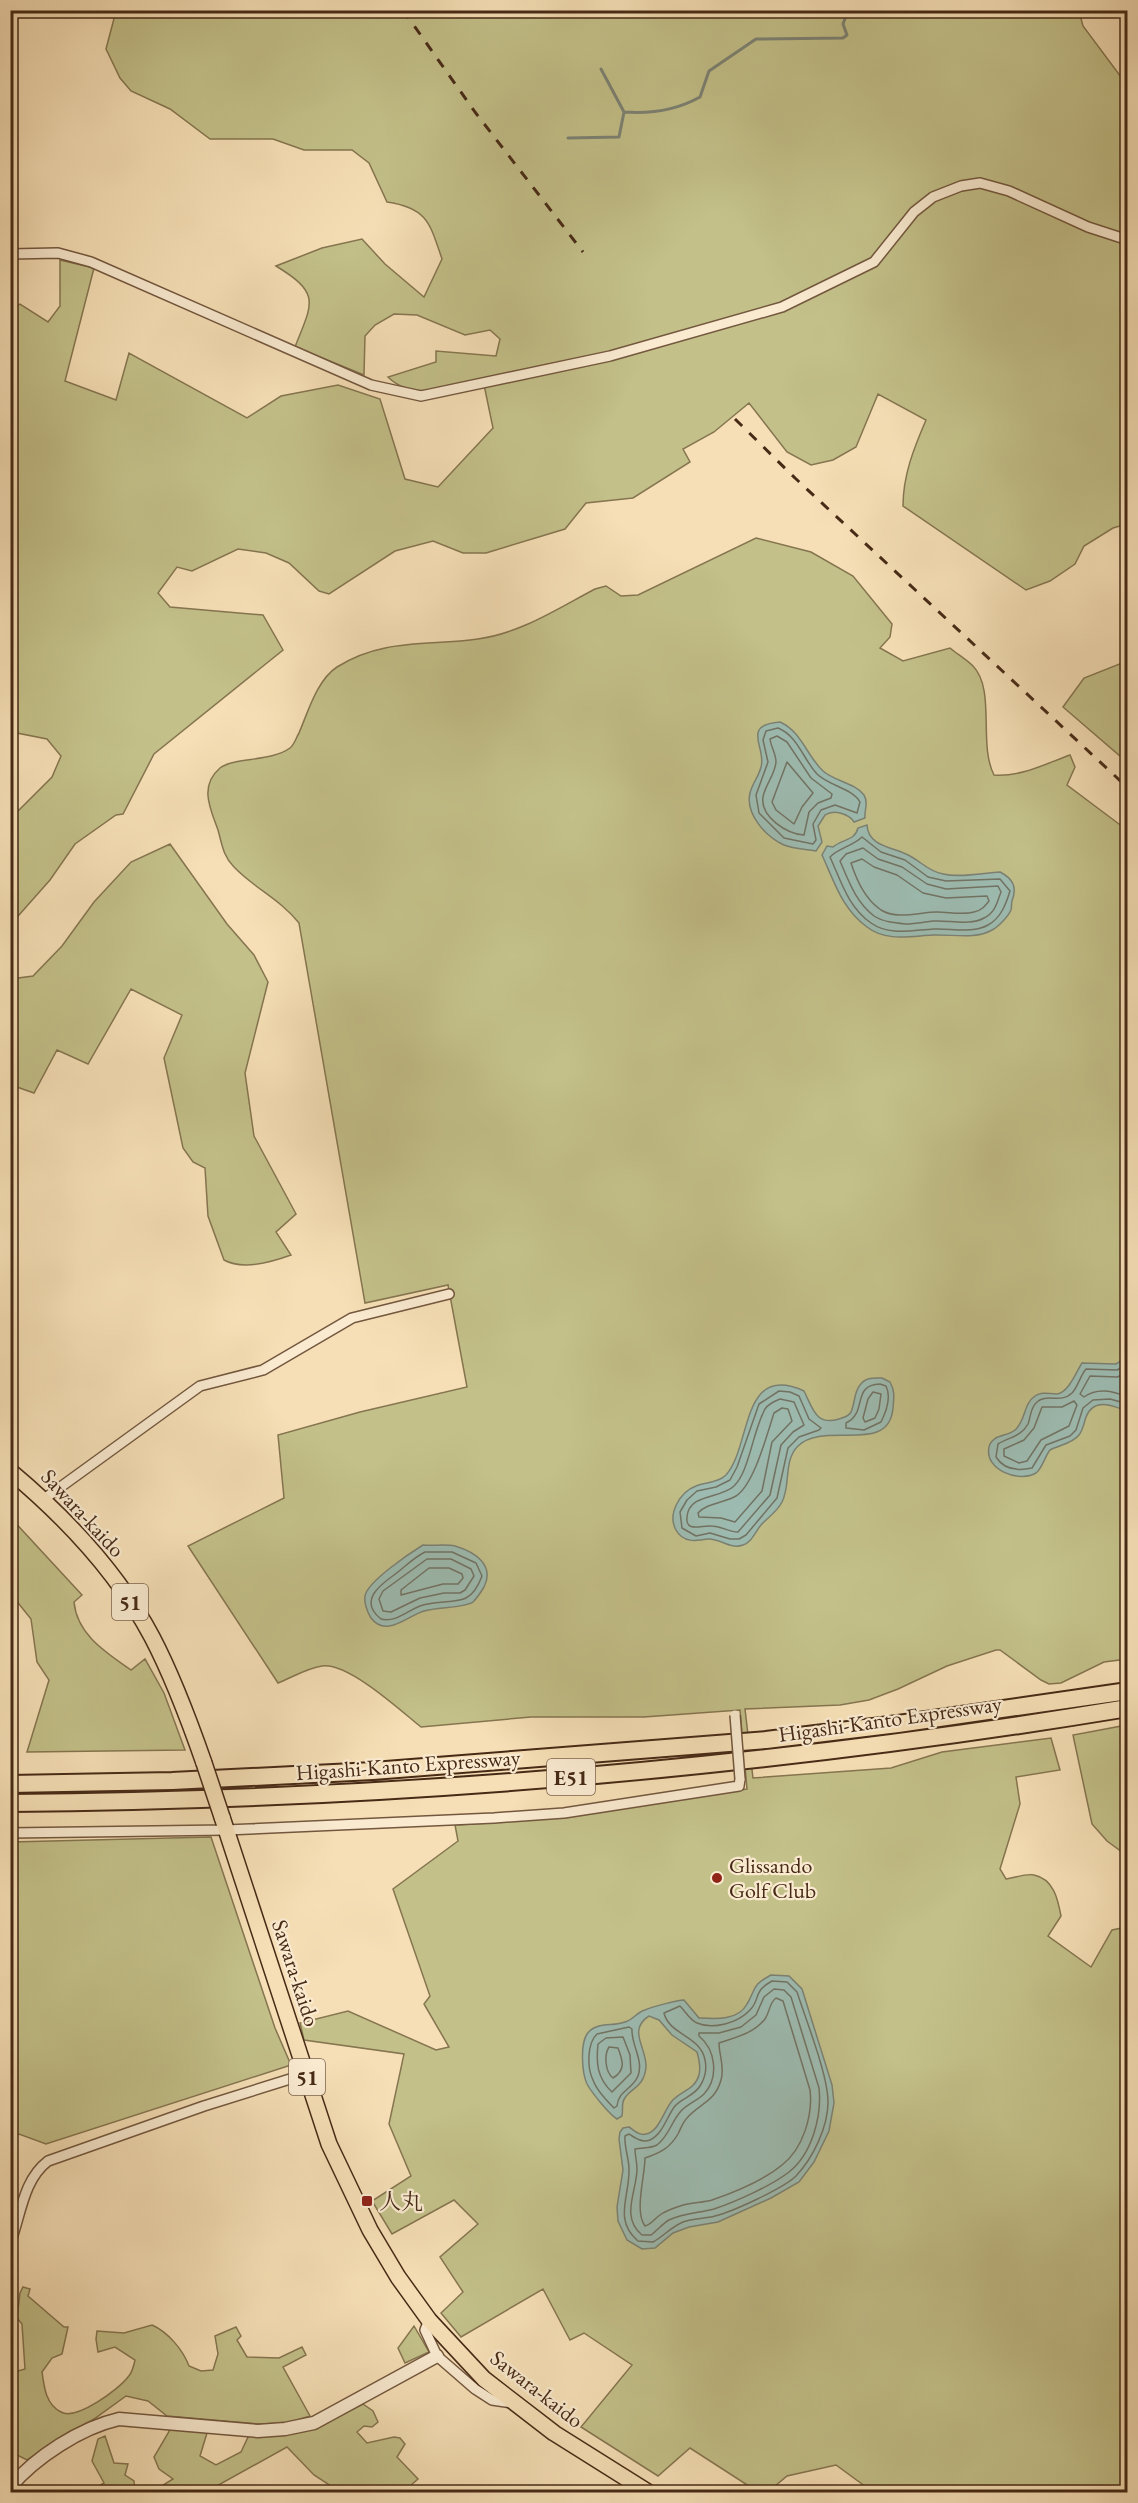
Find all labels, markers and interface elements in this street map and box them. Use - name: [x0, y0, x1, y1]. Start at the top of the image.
- street label: Sawara-kaido: [35, 1463, 131, 1563]
- road number: 51: [112, 1584, 148, 1620]
- street label: Higashi-Kanto Expressway: [776, 1689, 1004, 1749]
- street label: Higashi-Kanto Expressway: [295, 1743, 522, 1787]
- road number: E51: [547, 1759, 595, 1795]
- place label: Glissando Golf Club: [729, 1851, 816, 1905]
- marker: Glissando Golf Club: [710, 1871, 724, 1885]
- street label: Sawara-kaido: [265, 1916, 327, 2030]
- road number: 51: [289, 2059, 325, 2095]
- place label: 人丸: [379, 2187, 423, 2216]
- marker: 人丸: [360, 2194, 374, 2208]
- street label: Sawara-kaido: [484, 2343, 590, 2435]

